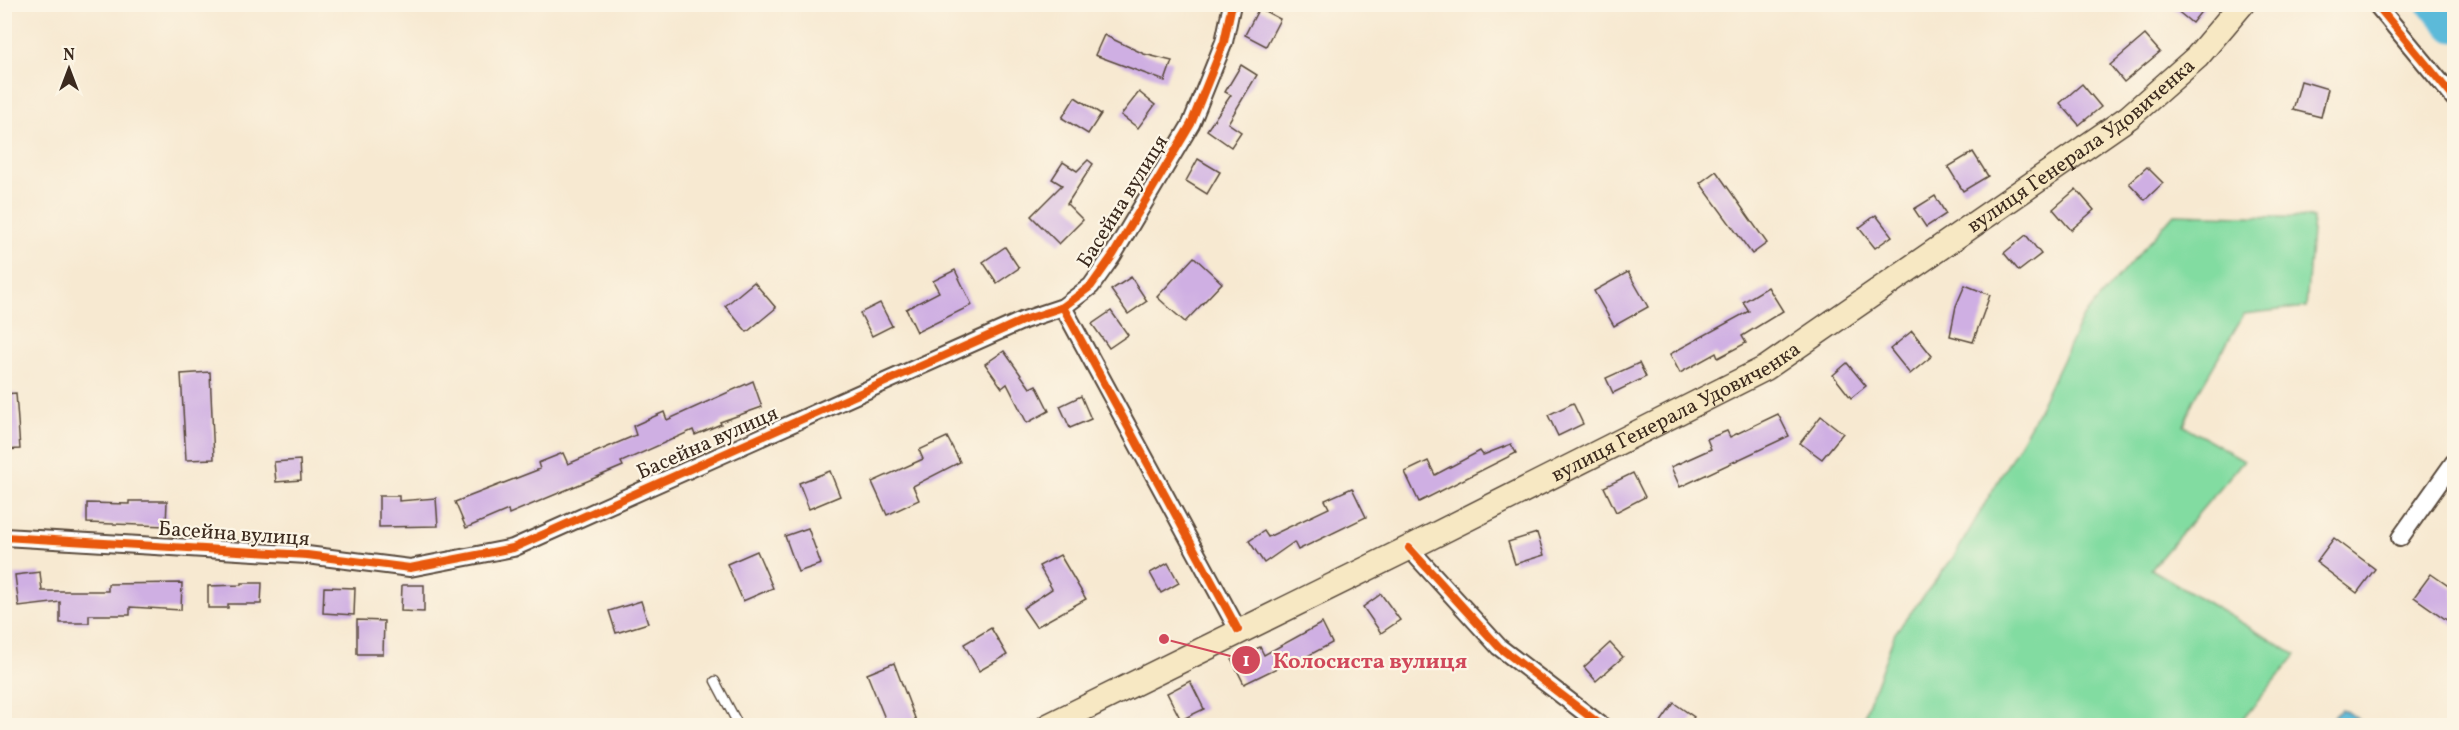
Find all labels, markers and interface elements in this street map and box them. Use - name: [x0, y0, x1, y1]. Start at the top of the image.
- north arrow: [39, 39, 99, 99]
- text: N: [63, 45, 75, 67]
- street label: вулиця Генерала Удовиченка: [1962, 52, 2202, 241]
- street label: Басейна вулиця: [1071, 130, 1176, 274]
- street label: вулиця Генерала Удовиченка: [1547, 335, 1807, 490]
- street label: Басейна вулиця: [632, 399, 783, 487]
- street label: Басейна вулиця: [157, 515, 311, 554]
- callout: Колосиста вулиця: [1231, 640, 1479, 680]
- text: Колосиста вулиця: [1273, 647, 1467, 678]
- text: 1: [1242, 649, 1250, 674]

